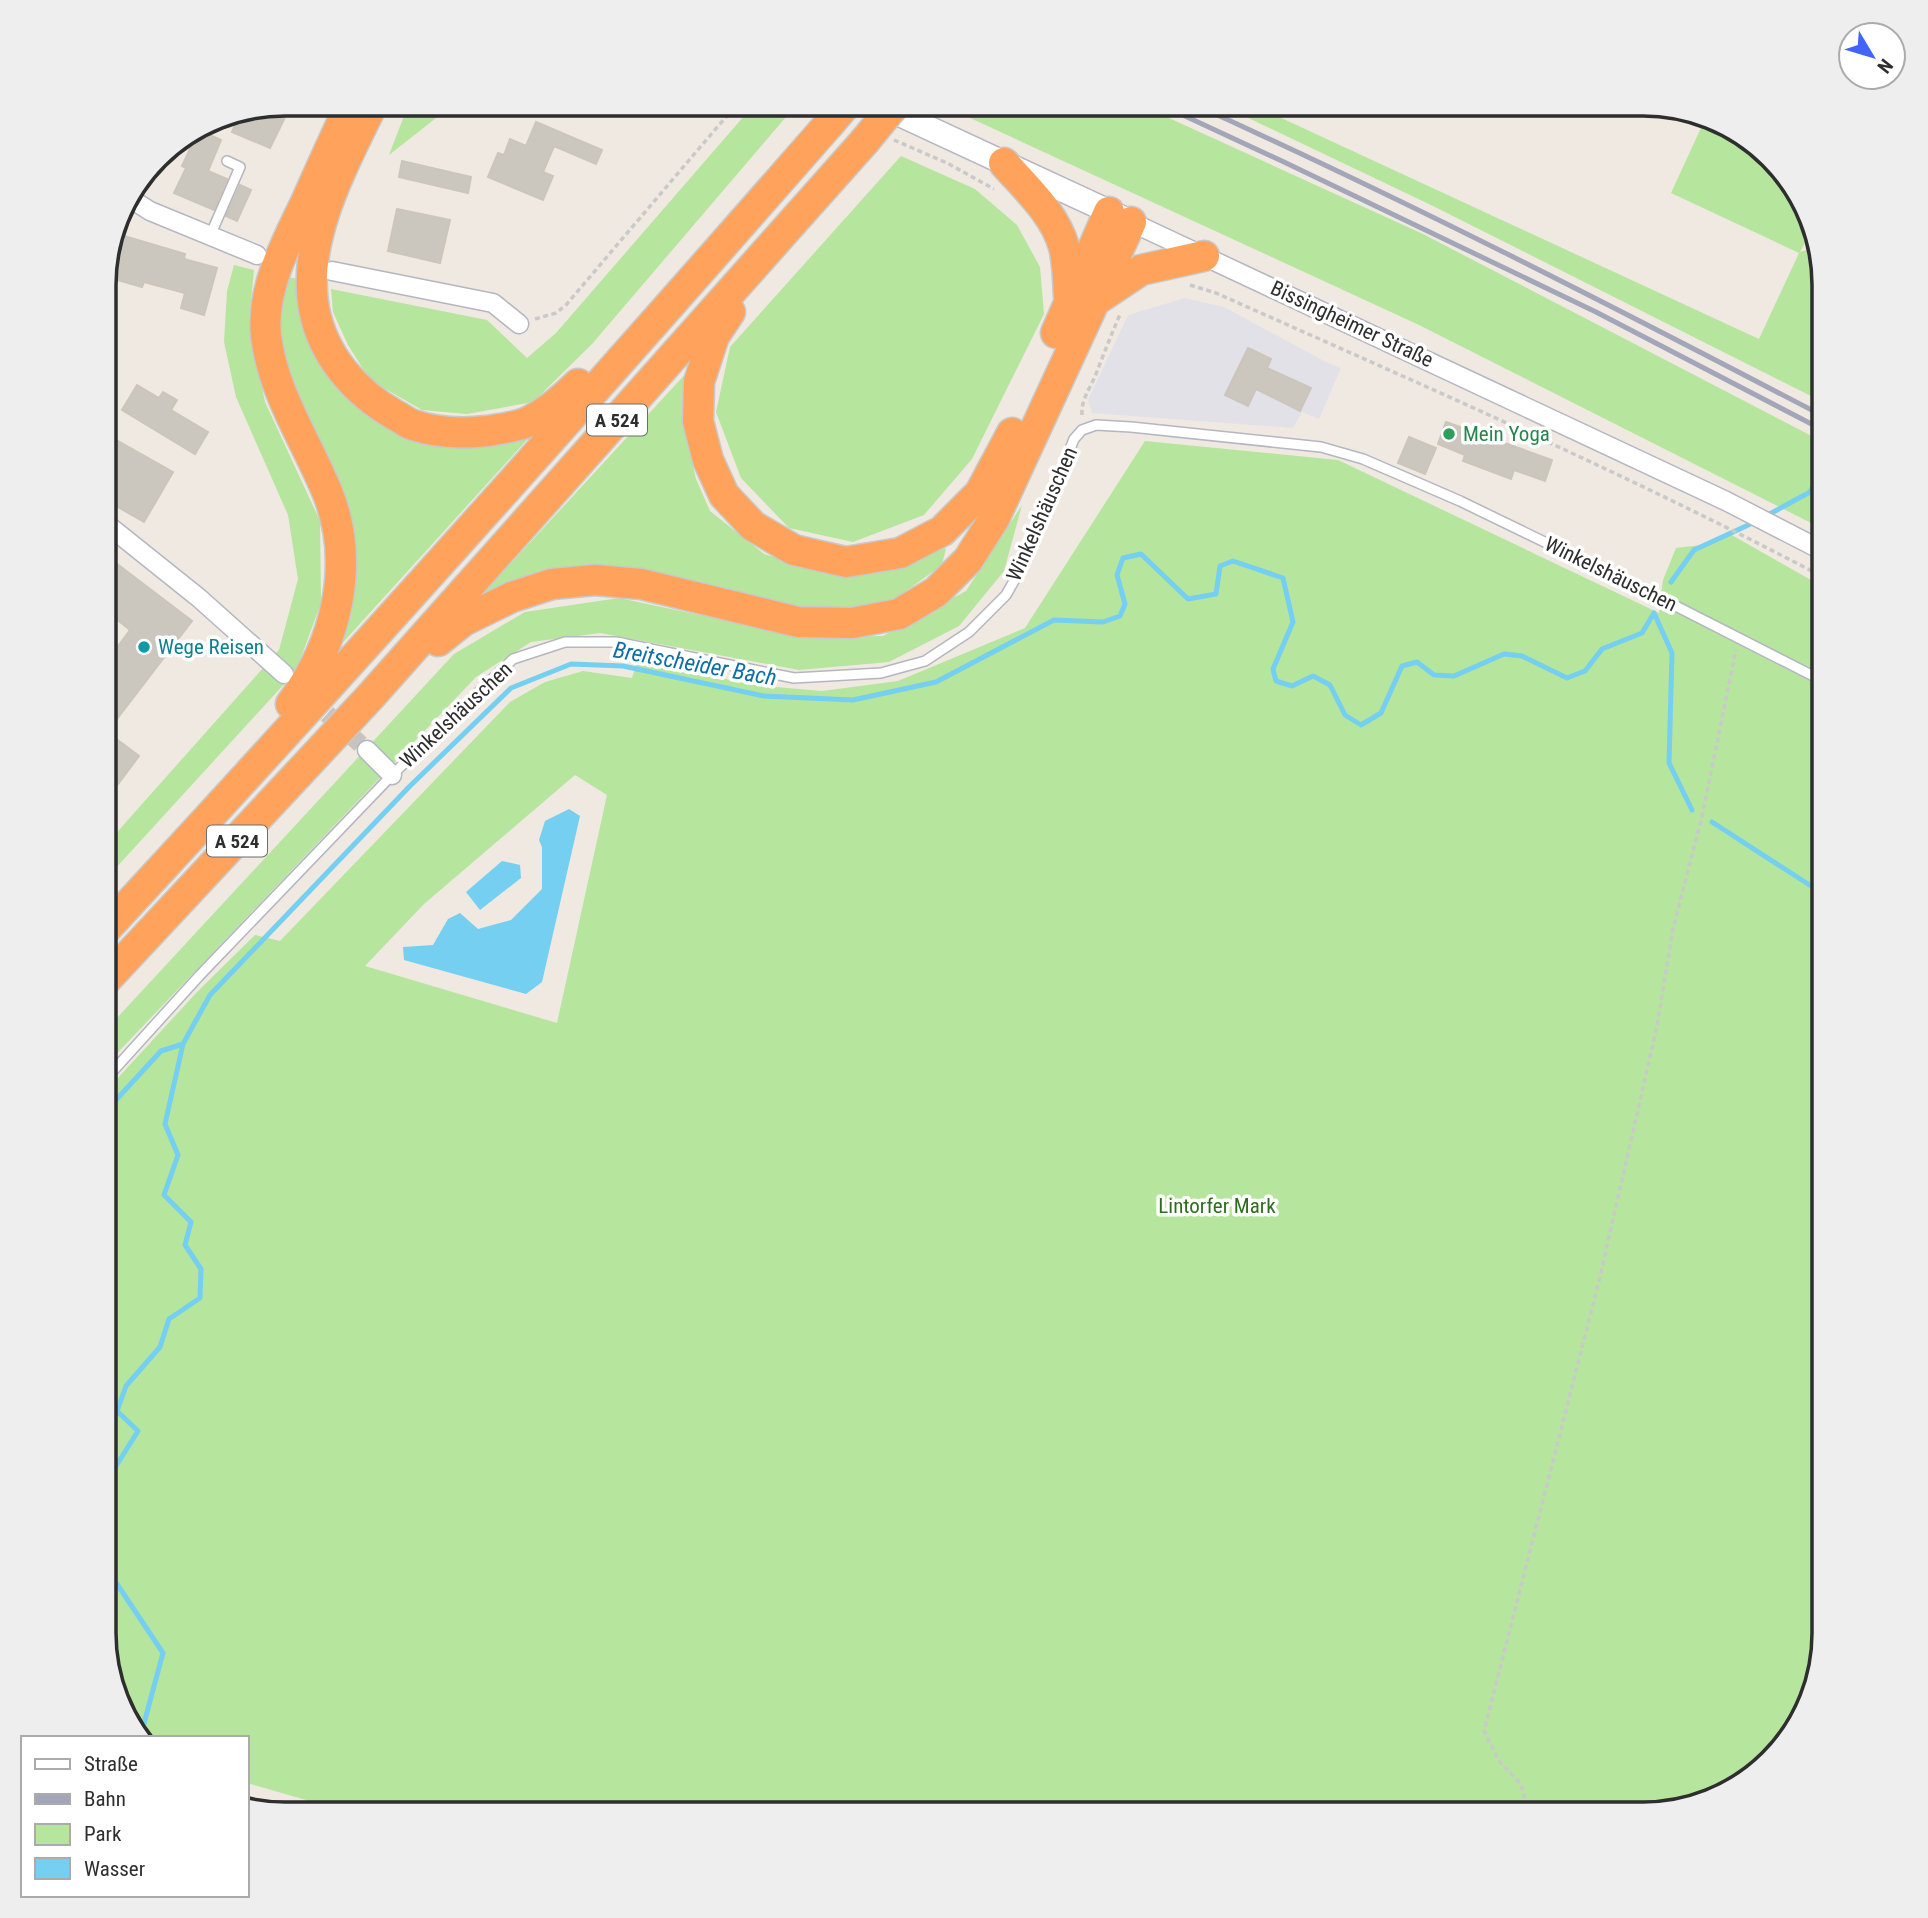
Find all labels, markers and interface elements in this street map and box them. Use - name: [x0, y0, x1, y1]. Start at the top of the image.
- north arrow: [1837, 21, 1907, 91]
- text: N: [1872, 54, 1898, 78]
- street label: Bissingheimer Straße: [1267, 276, 1437, 372]
- road number: A 524: [587, 404, 647, 436]
- place label: Mein Yoga: [1463, 422, 1550, 446]
- marker: Mein Yoga: [1441, 426, 1457, 442]
- street label: Winkelshäuschen: [1002, 443, 1082, 585]
- street label: Winkelshäuschen: [1541, 532, 1681, 616]
- place label: Wege Reisen: [158, 635, 264, 659]
- water label: Breitscheider Bach: [611, 636, 779, 692]
- marker: Wege Reisen: [136, 639, 152, 655]
- street label: Winkelshäuschen: [395, 657, 517, 773]
- road number: A 524: [207, 826, 267, 856]
- park label: Lintorfer Mark: [1158, 1194, 1276, 1218]
- legend: [21, 1736, 248, 1897]
- text: Straße: [84, 1752, 138, 1776]
- text: Bahn: [84, 1787, 126, 1811]
- text: Park: [84, 1822, 122, 1846]
- text: Wasser: [84, 1857, 145, 1881]

